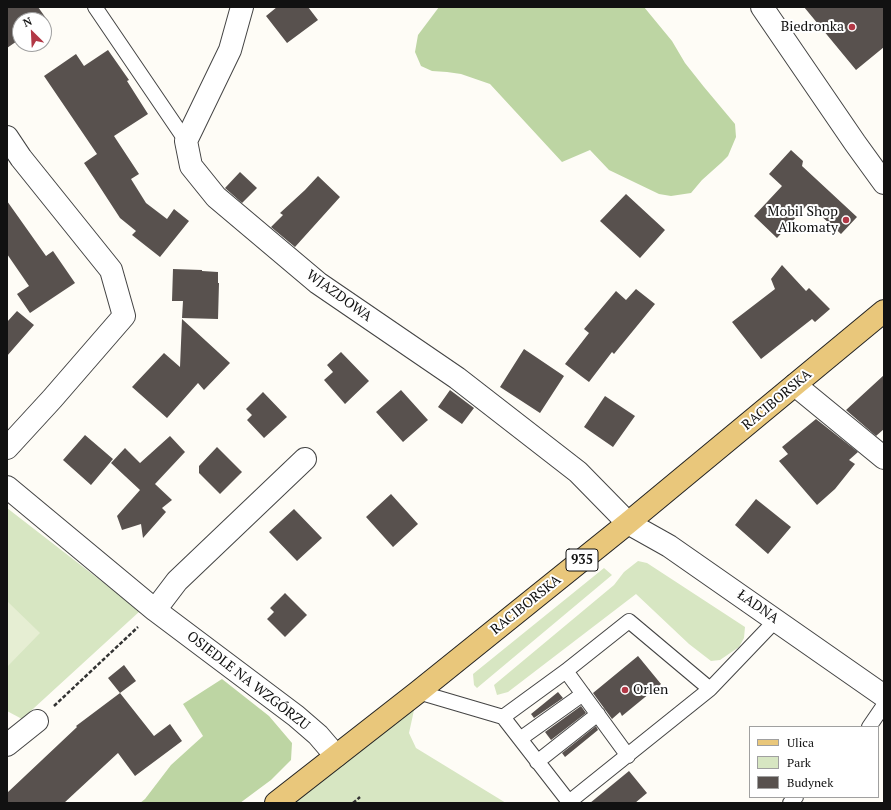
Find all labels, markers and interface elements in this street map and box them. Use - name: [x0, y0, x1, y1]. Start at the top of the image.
- north arrow: [12, 12, 52, 52]
- text: N: [21, 14, 34, 30]
- place label: Biedronka: [781, 19, 844, 35]
- marker: Biedronka: [847, 22, 857, 32]
- place label: Mobil Shop Alkomaty: [767, 204, 838, 236]
- marker: Mobil Shop Alkomaty: [841, 215, 851, 225]
- street label: WJAZDOWA: [303, 267, 375, 325]
- street label: RACIBORSKA: [739, 366, 815, 434]
- road number: 935: [566, 549, 598, 571]
- street label: RACIBORSKA: [488, 572, 564, 638]
- street label: ŁADNA: [734, 587, 782, 627]
- street label: OSIEDLE NA WZGÓRZU: [183, 628, 313, 734]
- place label: Orlen: [633, 682, 668, 698]
- marker: Orlen: [620, 685, 630, 695]
- legend: [749, 726, 879, 798]
- text: Ulica: [787, 735, 814, 750]
- text: Park: [787, 755, 811, 770]
- text: Budynek: [787, 775, 833, 790]

